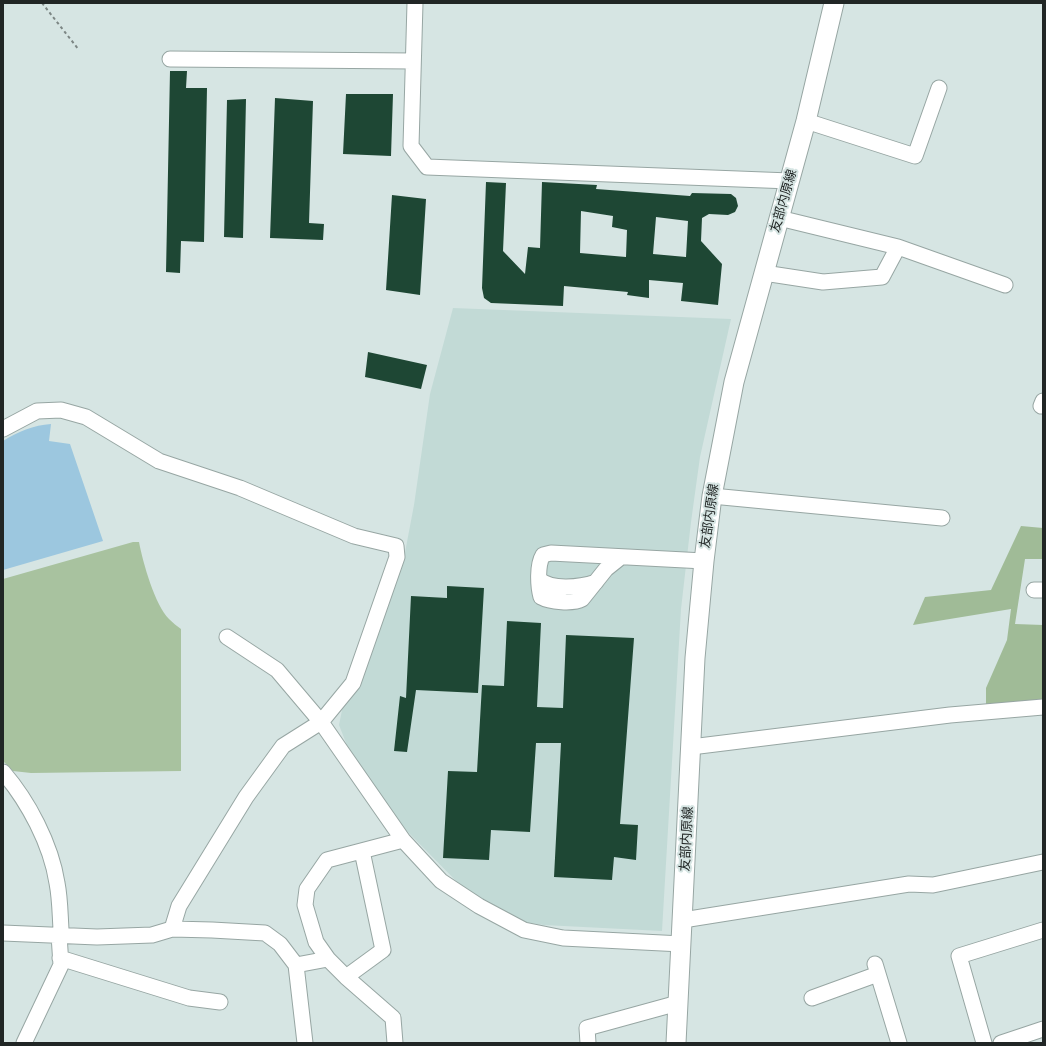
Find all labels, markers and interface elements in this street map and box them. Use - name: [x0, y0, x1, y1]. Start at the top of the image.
- street label: 友部内原線: [768, 168, 800, 234]
- street label: 友部内原線: [698, 483, 722, 549]
- street label: 友部内原線: [678, 806, 696, 872]

